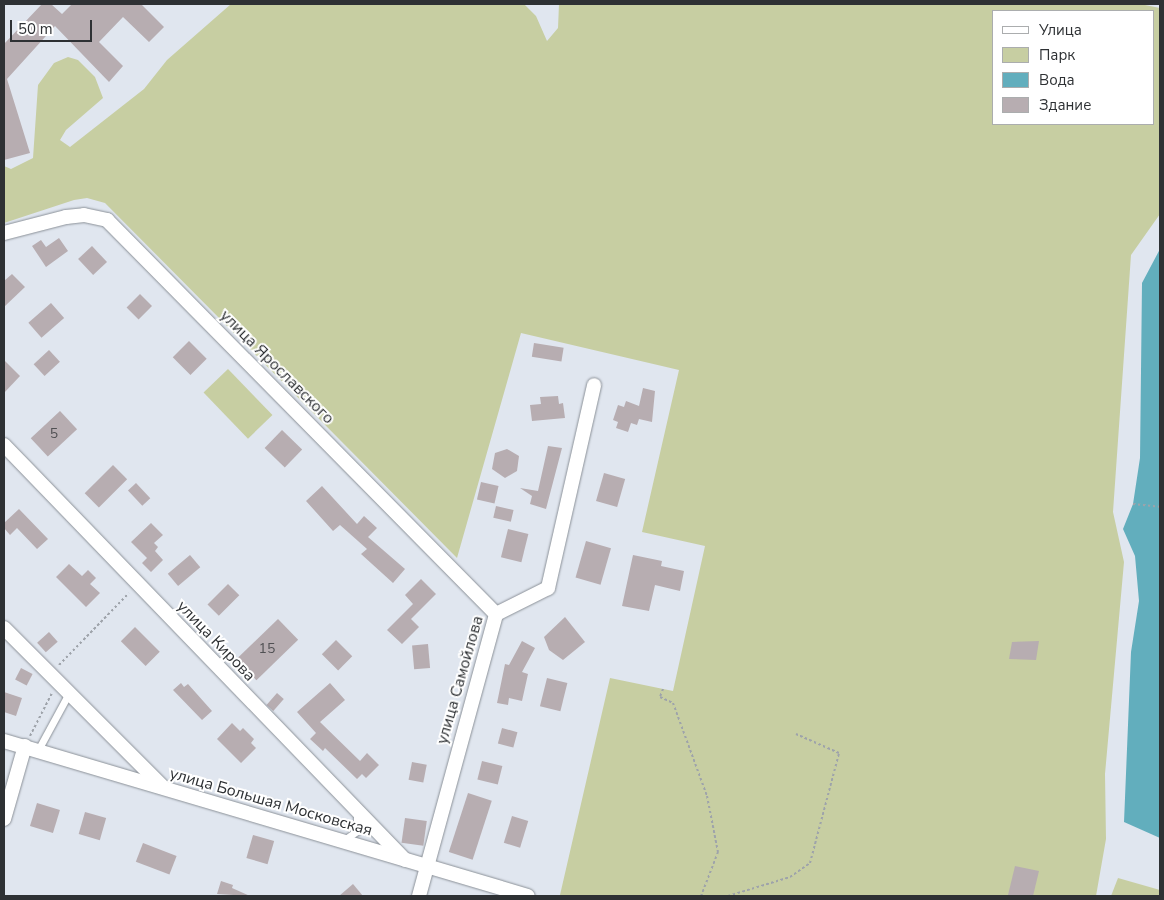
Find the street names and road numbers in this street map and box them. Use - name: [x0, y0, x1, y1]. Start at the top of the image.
- street label: улица Ярославского: [216, 306, 338, 428]
- street label: улица Кирова: [173, 597, 259, 685]
- street label: улица Самойлова: [433, 614, 487, 746]
- street label: улица Большая Московская: [167, 764, 375, 840]

